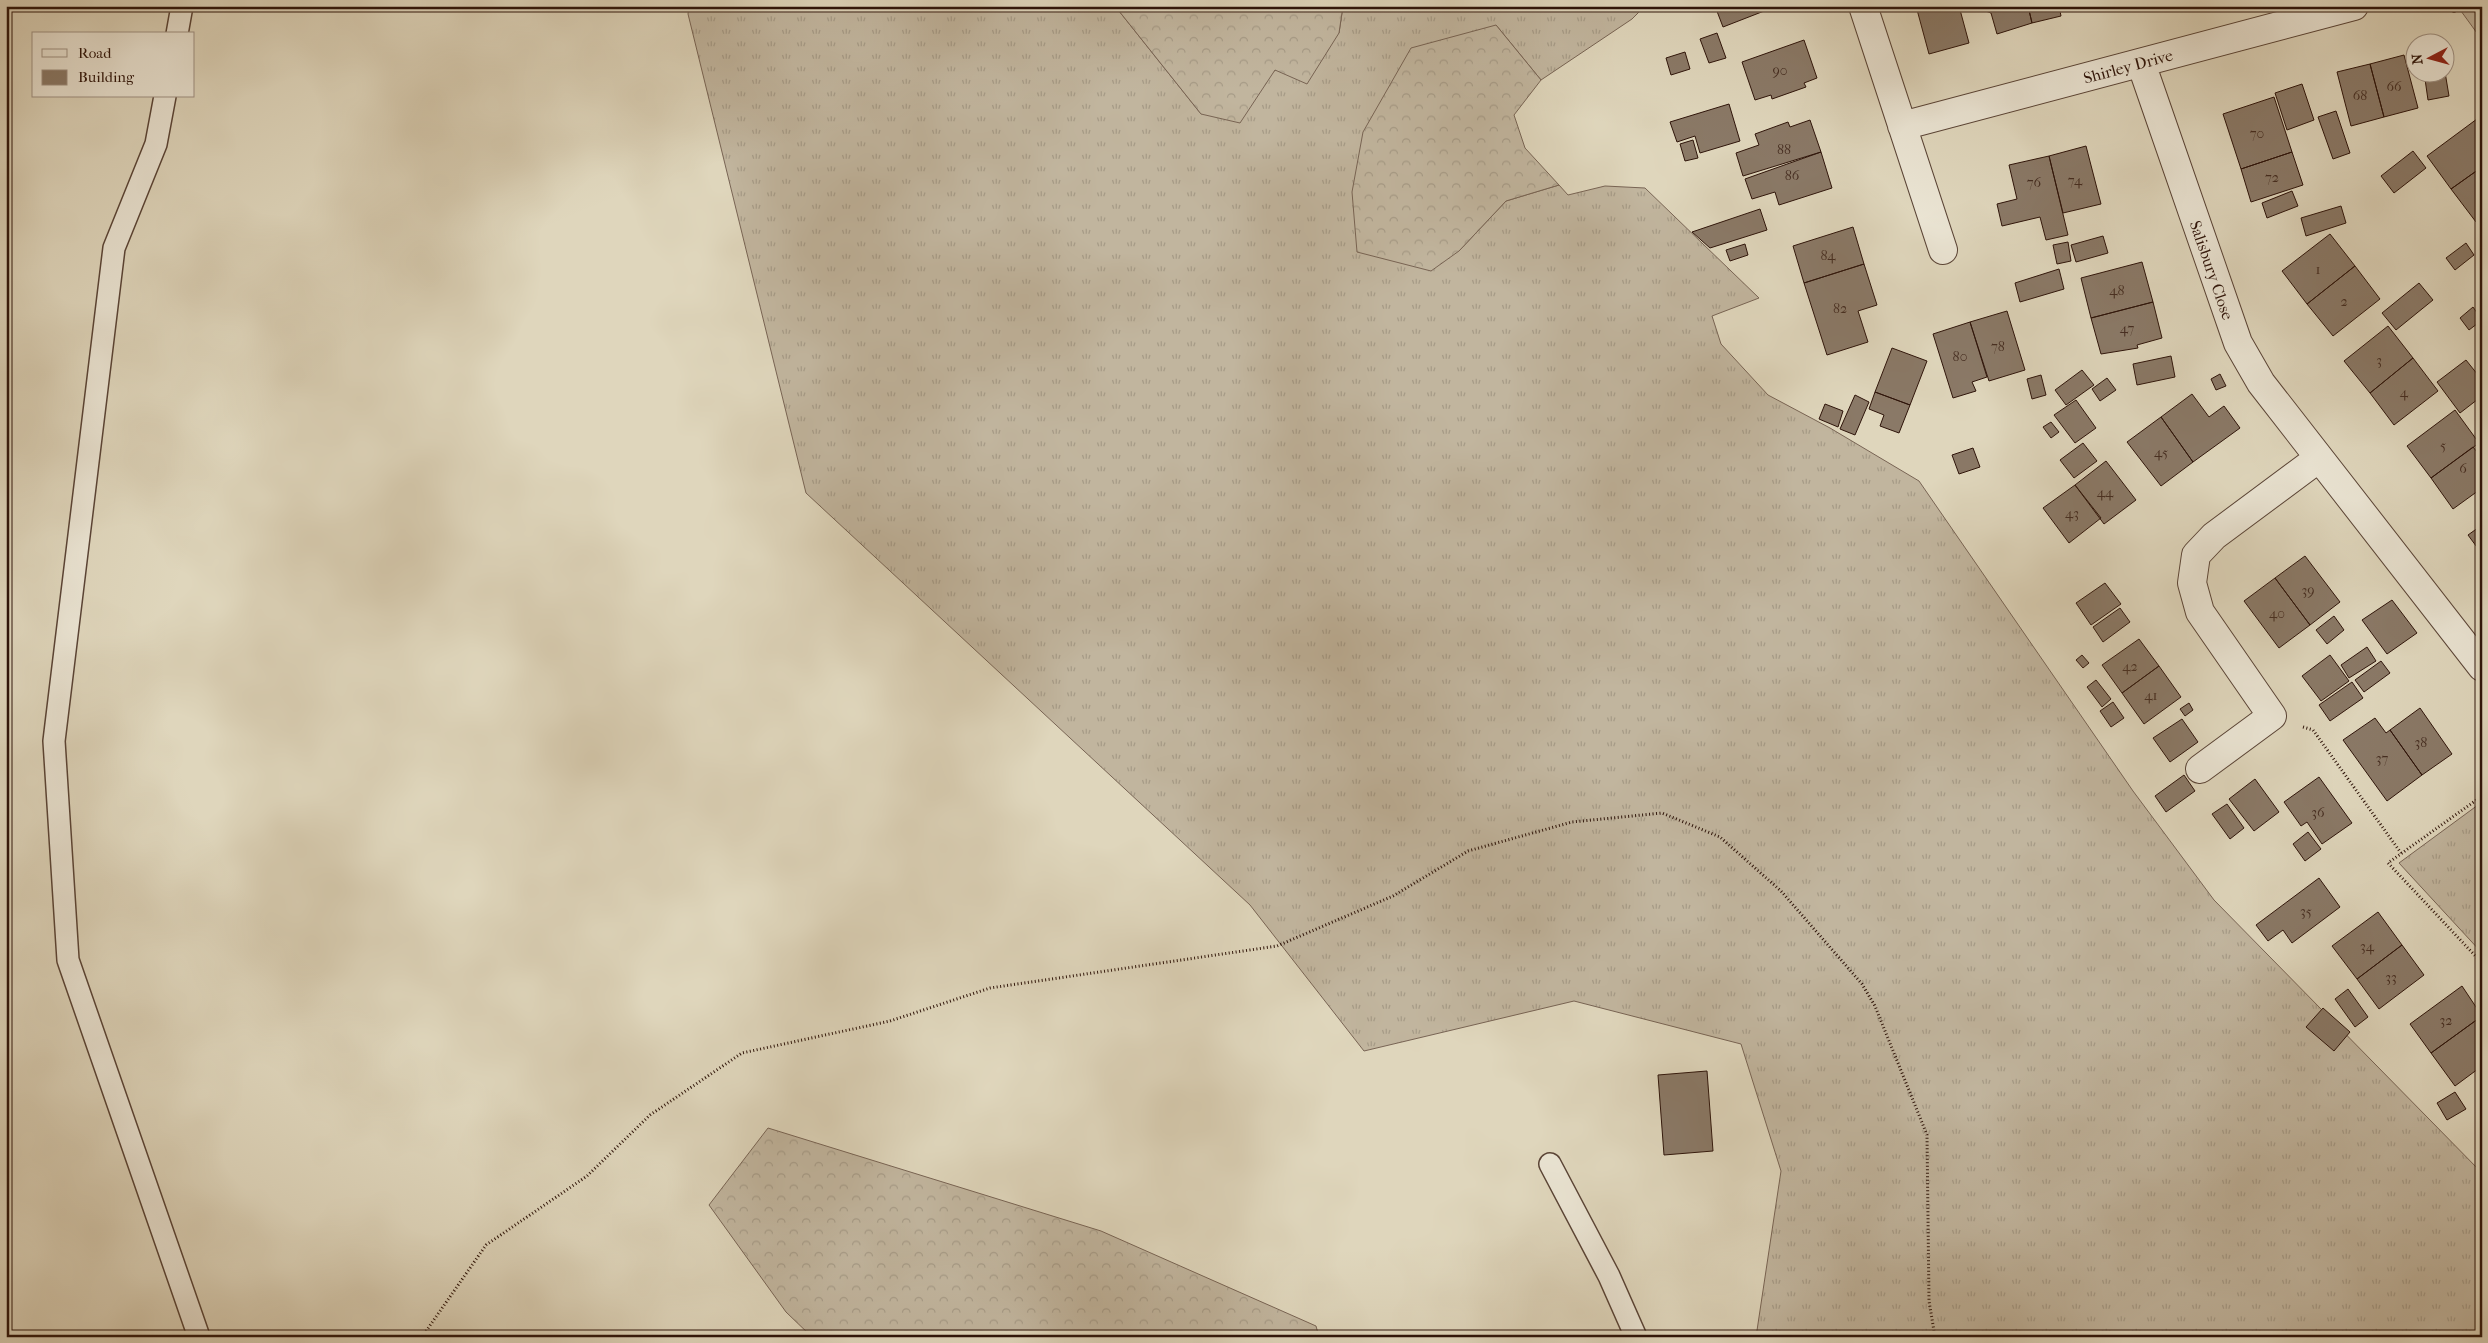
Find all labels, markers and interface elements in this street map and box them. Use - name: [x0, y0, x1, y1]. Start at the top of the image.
- legend: [32, 32, 195, 98]
- north arrow: [2406, 32, 2456, 82]
- text: Road: [78, 44, 112, 62]
- street label: Shirley Drive: [2081, 45, 2175, 88]
- text: N: [2409, 53, 2427, 65]
- house number: 90: [1772, 62, 1788, 79]
- text: Building: [78, 68, 135, 86]
- house number: 66: [2386, 78, 2402, 95]
- house number: 68: [2353, 87, 2367, 104]
- house number: 70: [2250, 125, 2264, 142]
- house number: 88: [1777, 141, 1791, 158]
- house number: 86: [1785, 167, 1800, 184]
- house number: 72: [2265, 169, 2279, 186]
- house number: 74: [2068, 172, 2083, 189]
- house number: 76: [2027, 174, 2042, 191]
- street label: Salisbury Close: [2186, 218, 2237, 322]
- house number: 84: [1820, 247, 1836, 264]
- house number: 1: [2316, 261, 2321, 278]
- house number: 48: [2109, 282, 2125, 299]
- house number: 2: [2340, 293, 2348, 310]
- house number: 82: [1833, 300, 1847, 317]
- house number: 47: [2120, 320, 2135, 337]
- house number: 78: [1991, 338, 2005, 355]
- house number: 80: [1953, 348, 1967, 365]
- house number: 3: [2376, 352, 2382, 369]
- house number: 4: [2400, 384, 2409, 401]
- house number: 5: [2440, 437, 2446, 454]
- house number: 45: [2154, 444, 2168, 461]
- house number: 6: [2459, 460, 2467, 477]
- house number: 44: [2097, 484, 2114, 501]
- house number: 43: [2065, 505, 2079, 522]
- house number: 39: [2301, 582, 2315, 599]
- house number: 40: [2269, 605, 2285, 622]
- house number: 42: [2122, 658, 2138, 675]
- house number: 41: [2144, 687, 2158, 704]
- house number: 38: [2415, 734, 2427, 751]
- house number: 37: [2376, 750, 2388, 767]
- house number: 36: [2311, 804, 2325, 821]
- house number: 35: [2300, 903, 2312, 920]
- house number: 34: [2360, 938, 2375, 955]
- house number: 33: [2385, 969, 2397, 986]
- house number: 32: [2440, 1012, 2452, 1029]

